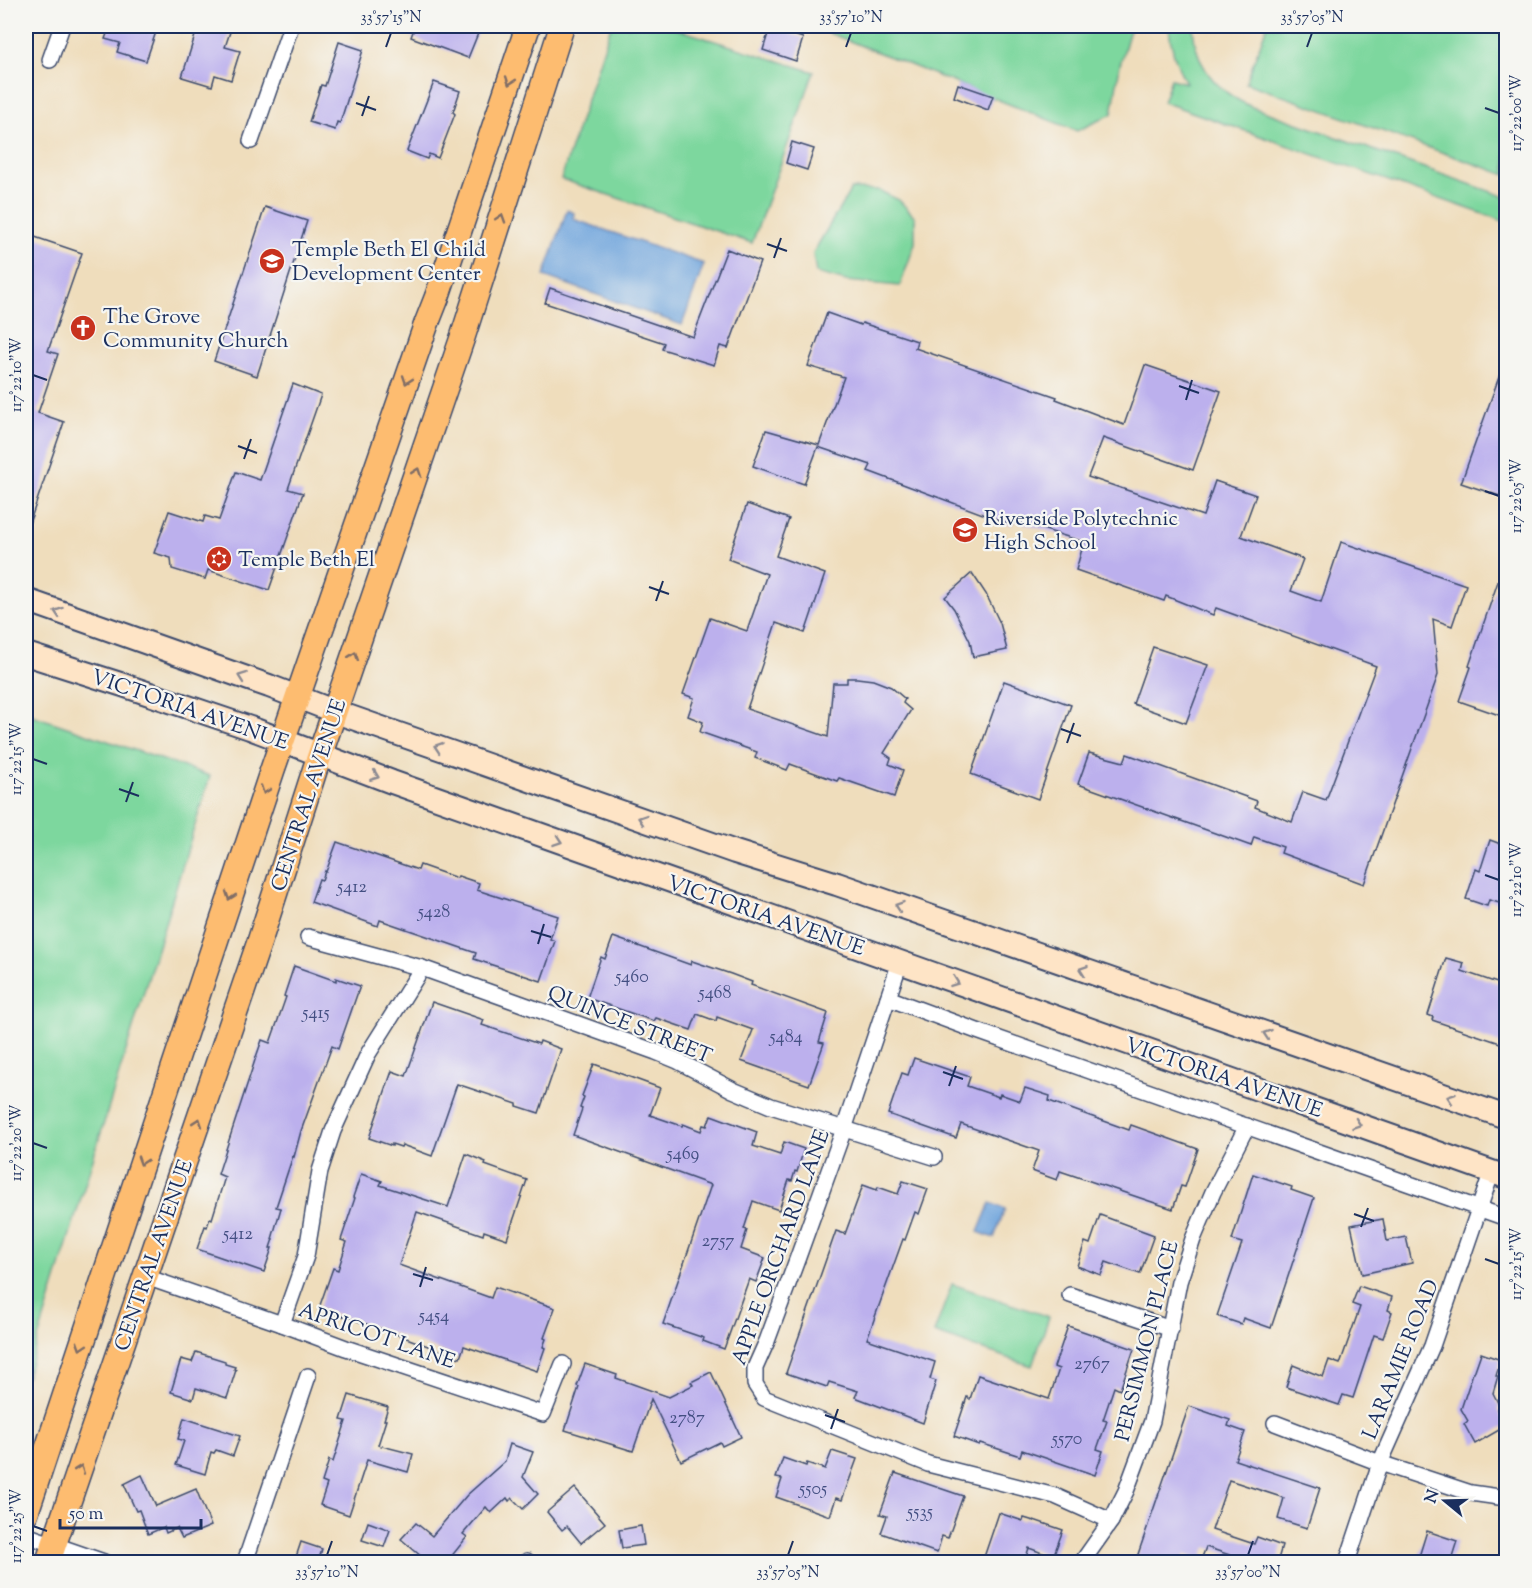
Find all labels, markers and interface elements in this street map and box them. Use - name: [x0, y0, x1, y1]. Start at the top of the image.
- text: 33°57'15"N: [360, 8, 422, 29]
- text: 33°57'10"N: [819, 8, 883, 29]
- text: 33°57'05"N: [1280, 8, 1344, 29]
- text: 117°22'00"W: [1507, 74, 1528, 151]
- one-way arrow: [504, 75, 517, 86]
- one-way arrow: [493, 213, 506, 224]
- place label: Temple Beth El Child Development Center: [292, 236, 486, 290]
- school or university icon: Temple Beth El Child Development Center: [257, 246, 287, 276]
- place label: The Grove Community Church: [103, 303, 289, 357]
- church icon: The Grove Community Church: [68, 313, 98, 343]
- text: 117°22'10"W: [7, 337, 28, 412]
- one-way arrow: [401, 374, 414, 385]
- text: 117°22'05"W: [1507, 458, 1528, 533]
- one-way arrow: [410, 467, 422, 478]
- place label: Riverside Polytechnic High School: [984, 505, 1178, 559]
- school or university icon: Riverside Polytechnic High School: [950, 515, 980, 545]
- synagogue icon: Temple Beth El: [204, 544, 234, 574]
- place label: Temple Beth El: [238, 546, 375, 576]
- one-way arrow: [53, 606, 64, 619]
- one-way arrow: [347, 651, 360, 662]
- street label: VICTORIA AVENUE: [86, 663, 292, 759]
- one-way arrow: [237, 671, 248, 684]
- street label: CENTRAL AVENUE: [265, 695, 355, 896]
- text: 117°22'15"W: [7, 722, 28, 795]
- one-way arrow: [433, 742, 443, 755]
- one-way arrow: [369, 768, 380, 781]
- one-way arrow: [260, 784, 273, 795]
- one-way arrow: [637, 814, 648, 827]
- one-way arrow: [553, 834, 563, 847]
- text: 117°22'10"W: [1507, 842, 1528, 917]
- street label: VICTORIA AVENUE: [662, 869, 868, 965]
- house number: 5412: [336, 875, 367, 901]
- one-way arrow: [224, 890, 237, 901]
- house number: 5428: [417, 900, 450, 926]
- one-way arrow: [894, 901, 905, 914]
- house number: 5460: [614, 965, 649, 991]
- one-way arrow: [1078, 965, 1089, 978]
- one-way arrow: [949, 974, 960, 987]
- street label: QUINCE STREET: [543, 979, 716, 1073]
- house number: 5468: [697, 981, 732, 1007]
- house number: 5415: [301, 1001, 330, 1027]
- house number: 5484: [768, 1025, 803, 1051]
- one-way arrow: [1262, 1029, 1273, 1042]
- street label: VICTORIA AVENUE: [1120, 1031, 1326, 1127]
- one-way arrow: [1446, 1093, 1457, 1106]
- text: 117°22'20"W: [7, 1104, 28, 1181]
- one-way arrow: [1351, 1116, 1362, 1129]
- one-way arrow: [191, 1117, 203, 1128]
- street label: APPLE ORCHARD LANE: [725, 1125, 839, 1370]
- house number: 5469: [666, 1142, 700, 1168]
- one-way arrow: [136, 1155, 149, 1166]
- street label: CENTRAL AVENUE: [108, 1156, 202, 1355]
- house number: 5412: [222, 1222, 253, 1248]
- text: 117°22'15"W: [1507, 1227, 1528, 1300]
- house number: 2757: [702, 1229, 734, 1255]
- street label: PERSIMMON PLACE: [1108, 1238, 1187, 1445]
- street label: LARAMIE ROAD: [1356, 1275, 1448, 1444]
- street label: APRICOT LANE: [294, 1296, 459, 1378]
- house number: 5454: [418, 1304, 449, 1330]
- one-way arrow: [75, 1340, 88, 1351]
- house number: 2767: [1074, 1352, 1110, 1378]
- house number: 2787: [669, 1406, 705, 1432]
- house number: 5570: [1051, 1427, 1082, 1453]
- one-way arrow: [72, 1465, 85, 1475]
- north arrow: [1415, 1471, 1475, 1531]
- house number: 5505: [798, 1477, 827, 1503]
- text: N: [1420, 1487, 1446, 1507]
- text: 117°22'25"W: [7, 1489, 28, 1563]
- scale bar: [60, 1492, 201, 1530]
- house number: 5535: [906, 1500, 933, 1526]
- text: 50 m: [68, 1502, 104, 1528]
- text: 33°57'10"N: [295, 1563, 359, 1584]
- text: 33°57'05"N: [756, 1563, 820, 1584]
- text: 33°57'00"N: [1215, 1563, 1281, 1584]

